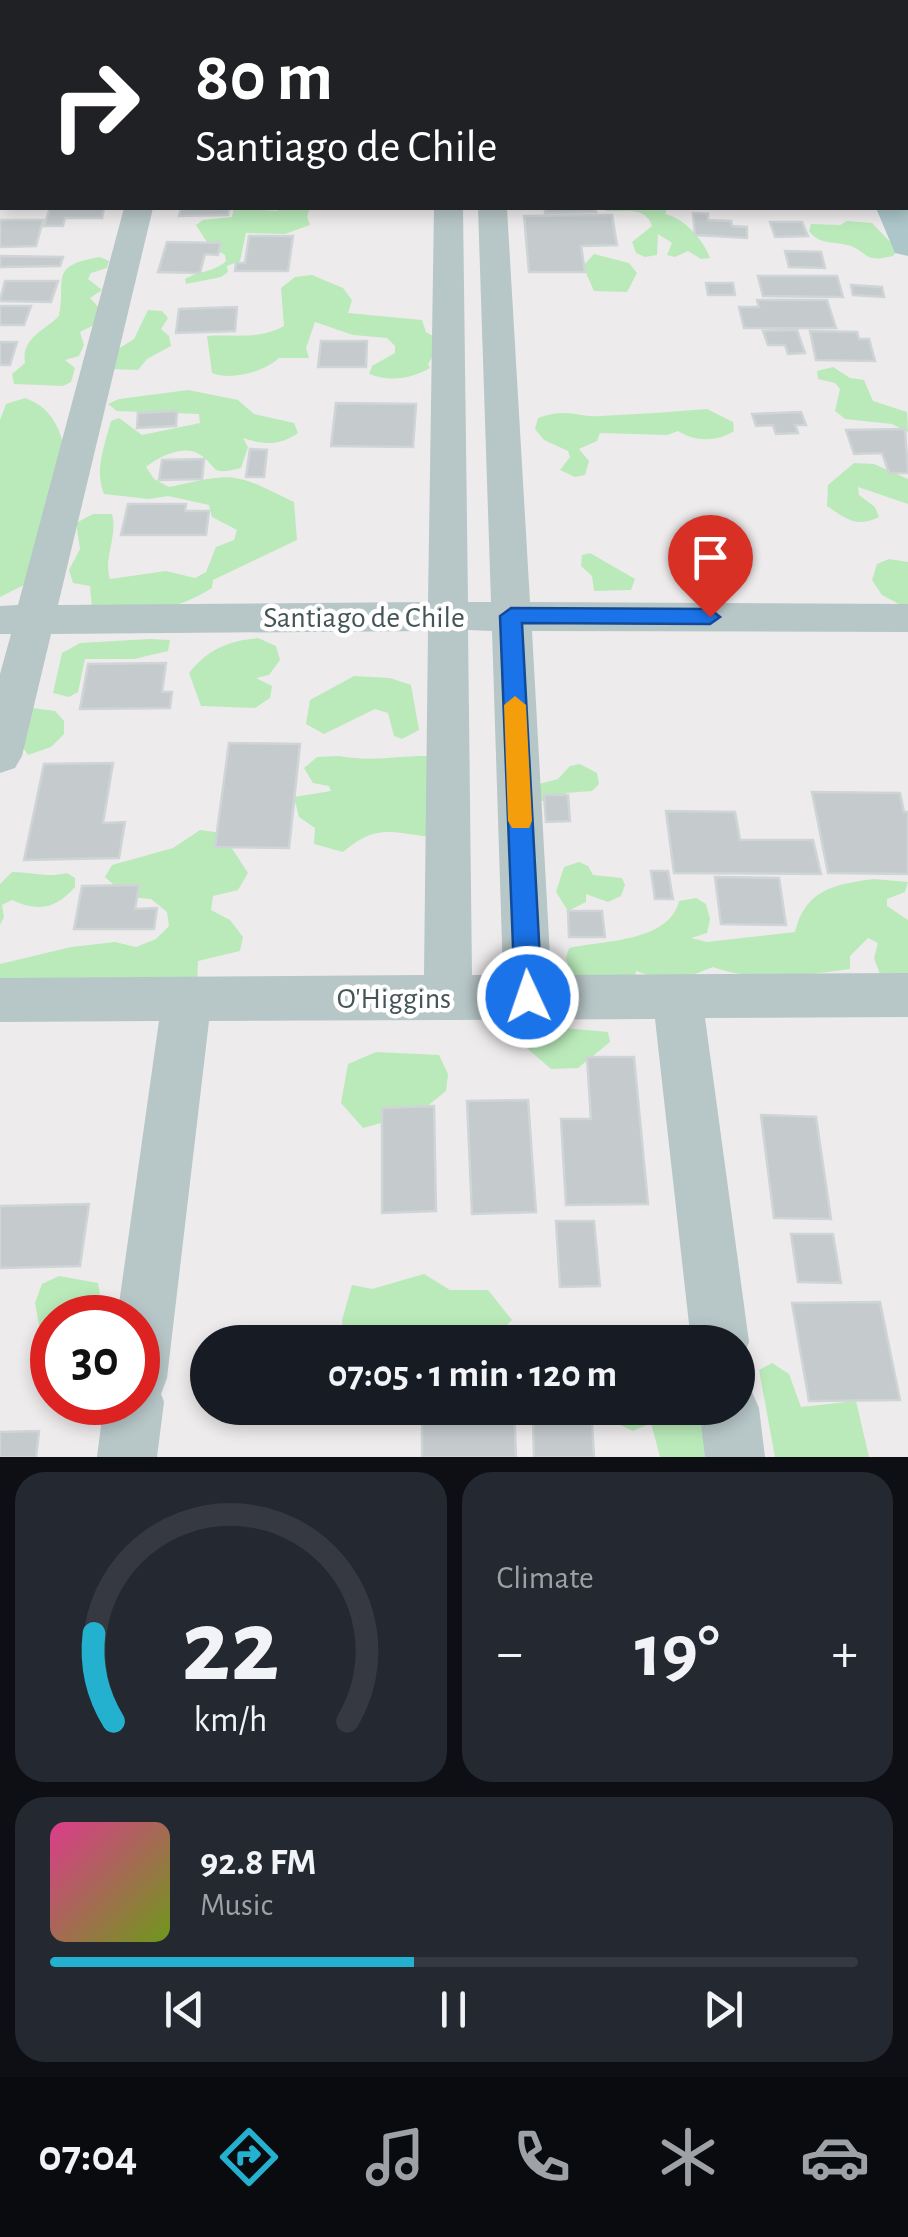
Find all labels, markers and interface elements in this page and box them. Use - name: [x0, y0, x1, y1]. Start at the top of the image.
- icon: right: [30, 40, 160, 170]
- text: 80 m: [195, 43, 333, 113]
- text: Santiago de Chile: [195, 125, 497, 170]
- pin: [668, 515, 753, 618]
- icon: arrive: [683, 530, 738, 585]
- street label: Santiago de Chile: [263, 603, 465, 633]
- position arrow: [476, 945, 580, 1049]
- street label: O'Higgins: [337, 984, 451, 1014]
- speed limit sign: 30: [30, 1295, 160, 1425]
- text: 07:05 · 1 min · 120 m: [328, 1356, 617, 1394]
- text: Climate: [497, 1562, 594, 1594]
- text: 22: [182, 1596, 280, 1700]
- text: 19°: [635, 1615, 720, 1690]
- text: −: [497, 1626, 523, 1681]
- text: +: [832, 1626, 858, 1681]
- text: km/h: [194, 1702, 268, 1738]
- text: 92.8 FM: [200, 1844, 317, 1882]
- text: Music: [200, 1889, 273, 1921]
- icon: previous: [157, 1982, 212, 2037]
- icon: pause: [426, 1982, 481, 2037]
- icon: next: [696, 1982, 751, 2037]
- icon: directions: [214, 2122, 284, 2192]
- icon: music: [360, 2122, 430, 2192]
- icon: phone: [507, 2122, 577, 2192]
- icon: climate: [653, 2122, 723, 2192]
- icon: car: [800, 2122, 870, 2192]
- text: 07:04: [38, 2134, 138, 2179]

